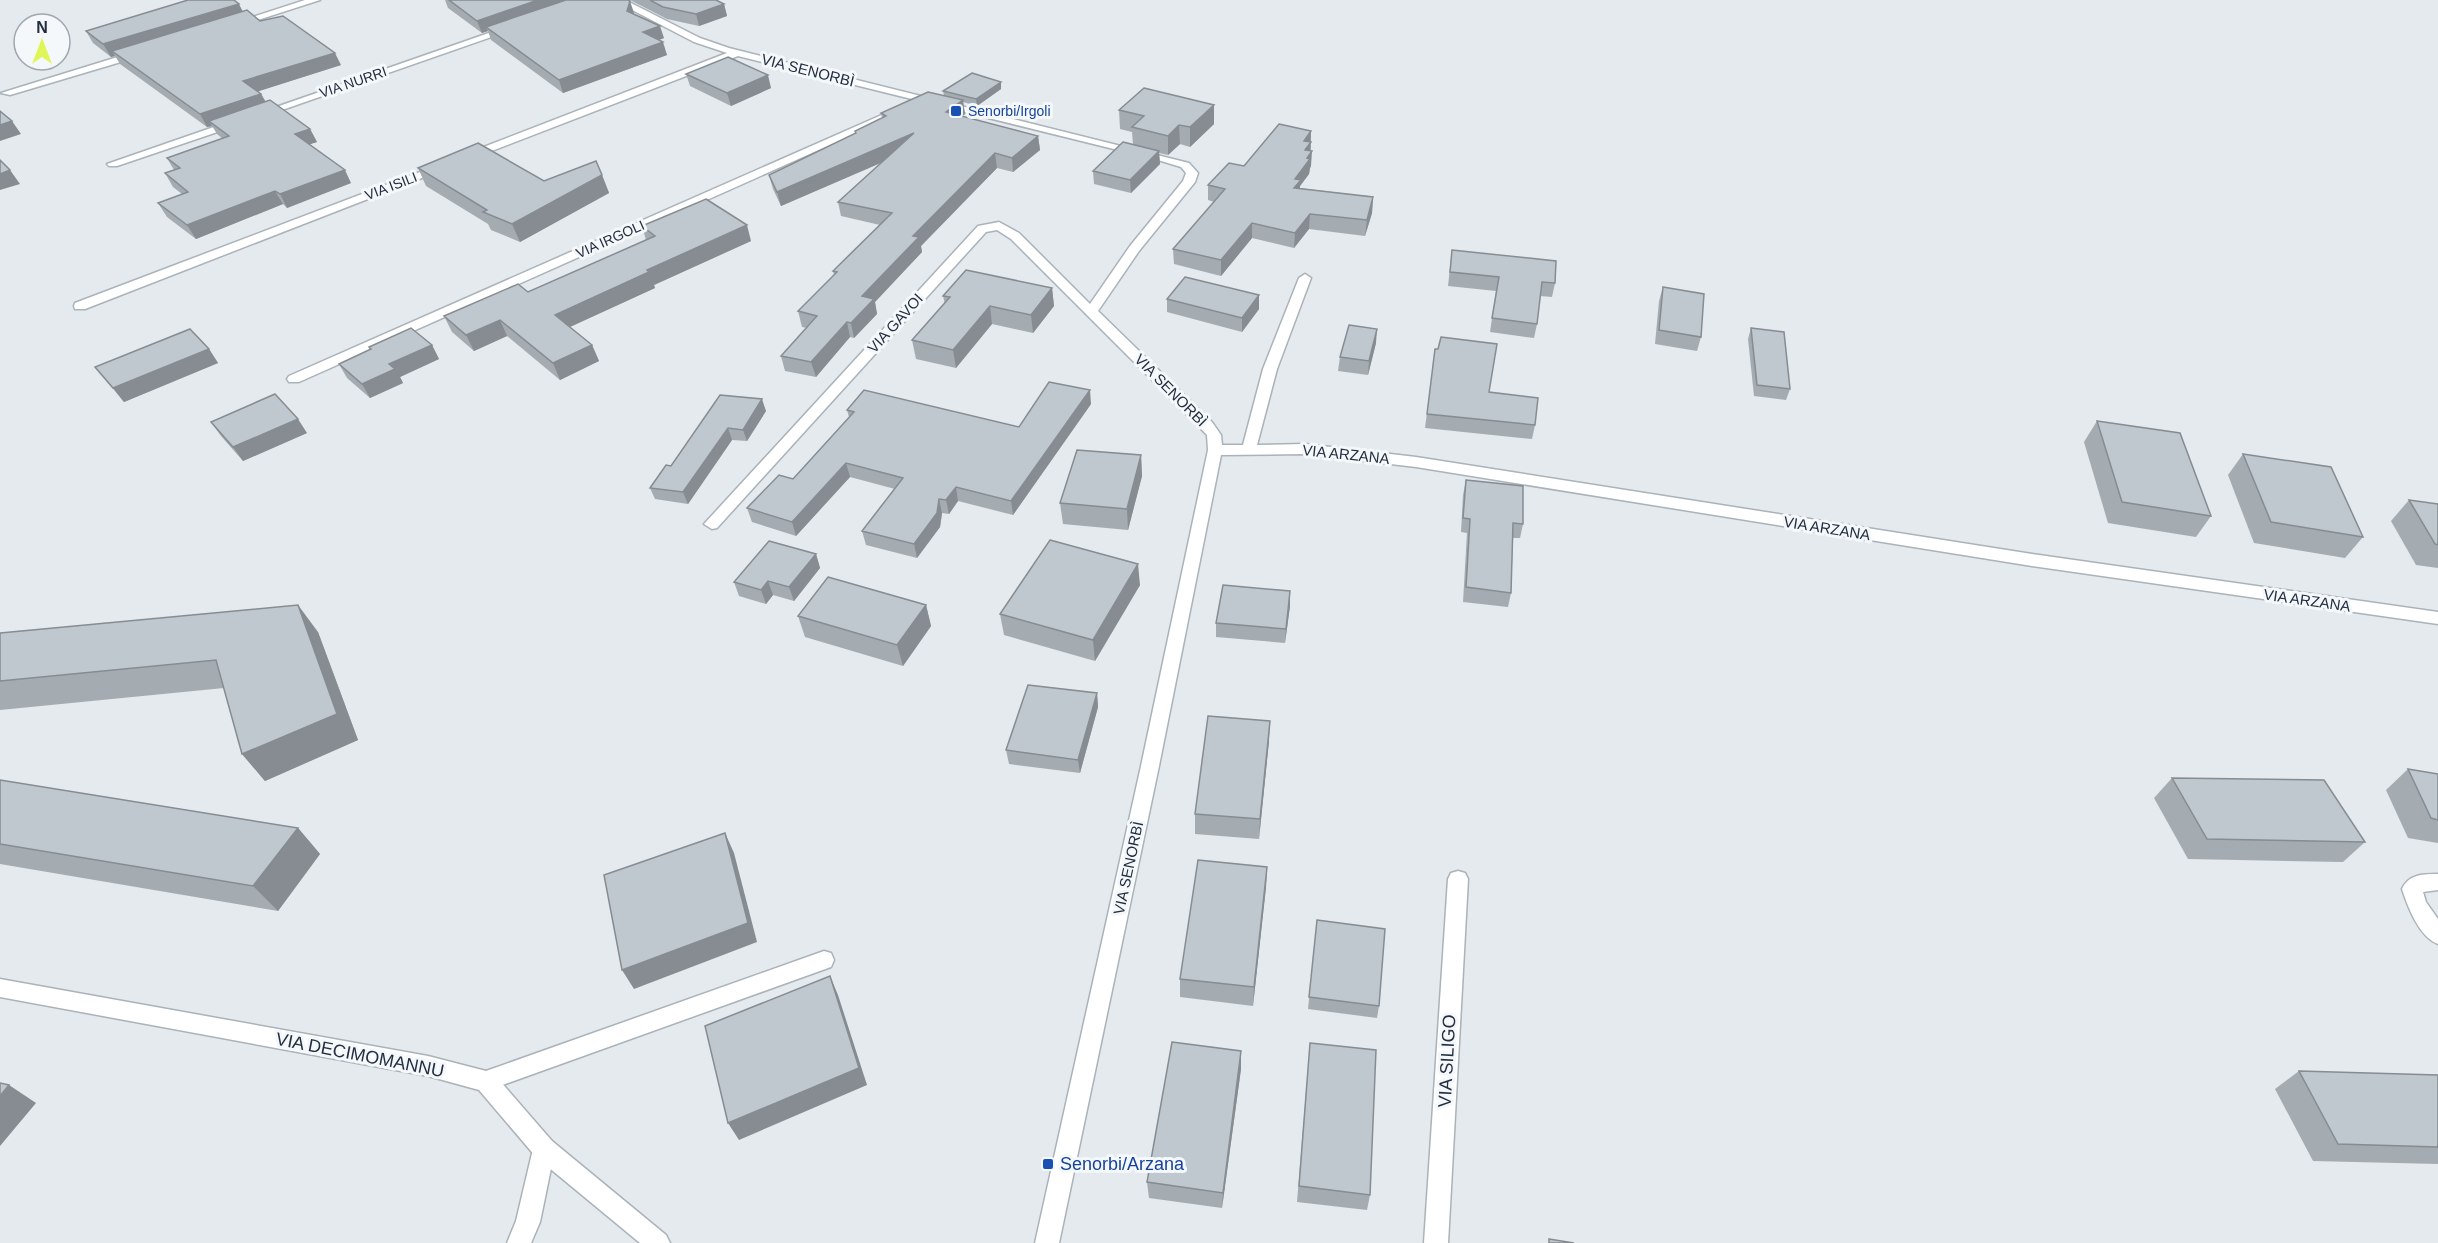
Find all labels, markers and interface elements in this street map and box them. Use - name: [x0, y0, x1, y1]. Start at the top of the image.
- north arrow: [12, 12, 72, 72]
- text: N: [36, 19, 48, 36]
- street label: VIA SENORBÌ: [760, 50, 856, 90]
- street label: VIA NURRI: [317, 63, 389, 101]
- place label: Senorbi/Irgoli: [968, 103, 1051, 119]
- marker: Senorbi/Irgoli: [949, 104, 963, 118]
- street label: VIA ISILI: [363, 169, 419, 203]
- street label: VIA IRGOLI: [573, 217, 647, 261]
- street label: VIA GAVOI: [864, 290, 926, 356]
- street label: VIA SENORBÌ: [1131, 350, 1211, 430]
- street label: VIA ARZANA: [1302, 441, 1390, 467]
- street label: VIA ARZANA: [1782, 513, 1872, 543]
- street label: VIA ARZANA: [2262, 585, 2352, 615]
- street label: VIA SENORBÌ: [1110, 820, 1146, 916]
- street label: VIA SILIGO: [1435, 1014, 1459, 1108]
- street label: VIA DECIMOMANNU: [274, 1029, 446, 1081]
- place label: Senorbi/Arzana: [1060, 1154, 1185, 1174]
- marker: Senorbi/Arzana: [1041, 1157, 1055, 1171]

